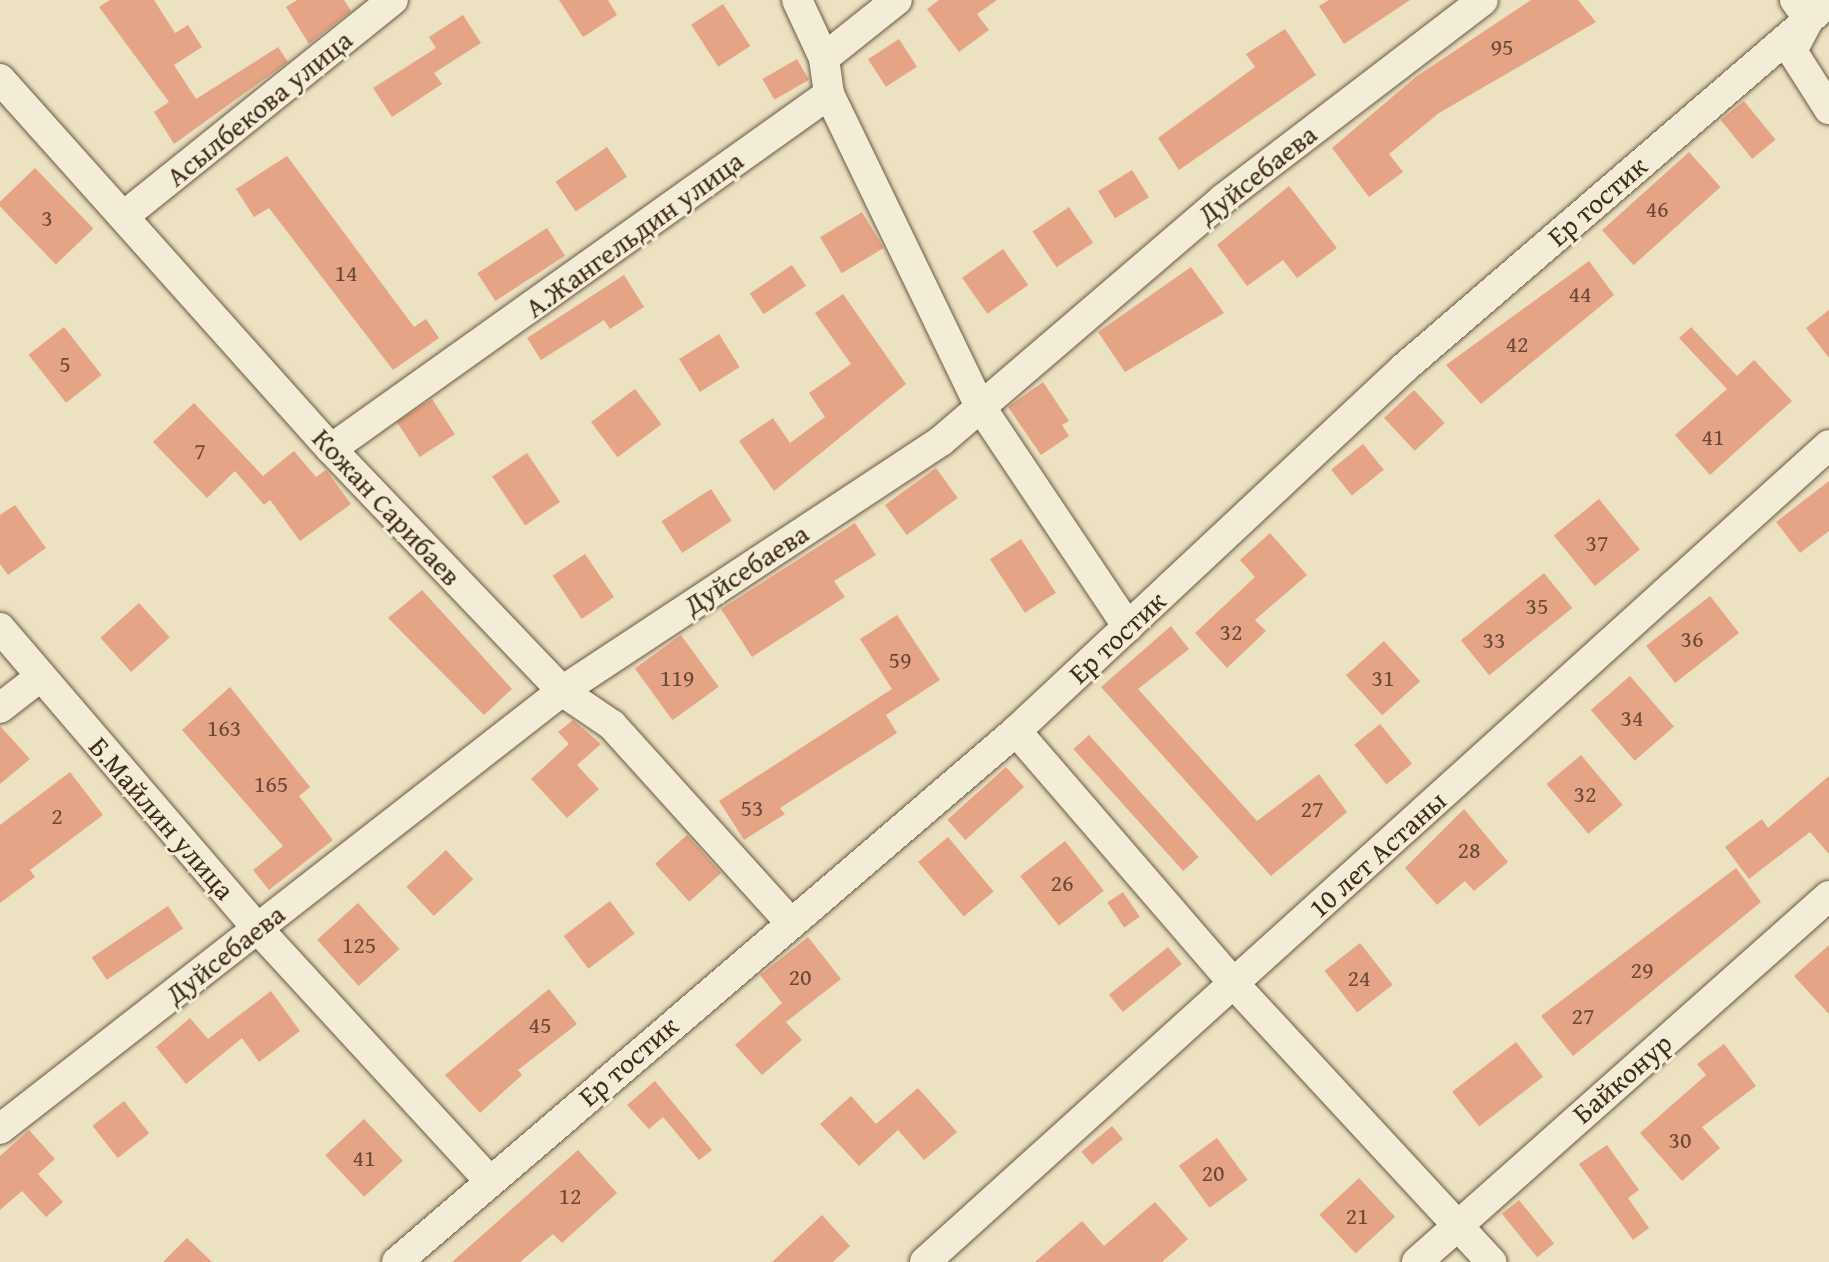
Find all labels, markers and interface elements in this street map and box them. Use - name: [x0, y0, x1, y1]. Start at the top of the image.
- street label: Асылбекова улица: [159, 23, 359, 193]
- house number: 95: [1490, 33, 1514, 61]
- street label: Дуйсебаева: [1191, 117, 1323, 231]
- street label: А.Жангельдин улица: [518, 144, 750, 324]
- street label: Ер тостик: [1541, 149, 1653, 253]
- house number: 46: [1645, 195, 1669, 223]
- house number: 3: [41, 204, 53, 232]
- house number: 14: [334, 259, 358, 287]
- house number: 44: [1568, 280, 1592, 308]
- house number: 42: [1505, 330, 1529, 358]
- house number: 5: [59, 350, 71, 378]
- street label: Кожан Сарибаев: [306, 421, 468, 593]
- house number: 41: [1701, 423, 1725, 451]
- house number: 7: [194, 437, 206, 465]
- street label: Дуйсебаева: [677, 516, 815, 622]
- house number: 37: [1585, 529, 1609, 557]
- street label: Ер тостик: [1061, 584, 1173, 690]
- house number: 35: [1525, 592, 1549, 620]
- house number: 32: [1219, 618, 1243, 646]
- house number: 36: [1680, 625, 1704, 653]
- house number: 33: [1482, 626, 1506, 654]
- house number: 59: [888, 646, 912, 674]
- house number: 119: [660, 664, 694, 692]
- house number: 31: [1371, 664, 1395, 692]
- house number: 34: [1620, 704, 1644, 732]
- house number: 163: [207, 714, 241, 742]
- street label: Б.Майлин улица: [82, 730, 242, 906]
- house number: 165: [254, 770, 288, 798]
- house number: 32: [1573, 780, 1597, 808]
- street label: 10 лет Астаны: [1301, 783, 1453, 925]
- house number: 53: [740, 794, 764, 822]
- house number: 27: [1300, 795, 1324, 823]
- house number: 2: [51, 802, 63, 830]
- house number: 28: [1457, 836, 1481, 864]
- house number: 26: [1050, 869, 1074, 897]
- street label: Дуйсебаева: [159, 897, 291, 1011]
- house number: 125: [342, 931, 376, 959]
- house number: 29: [1630, 956, 1654, 984]
- house number: 20: [788, 963, 812, 991]
- house number: 24: [1347, 964, 1371, 992]
- house number: 27: [1571, 1002, 1595, 1030]
- street label: Ер тостик: [572, 1009, 684, 1113]
- house number: 45: [528, 1011, 552, 1039]
- street label: Байконур: [1566, 1026, 1678, 1130]
- house number: 30: [1668, 1126, 1692, 1154]
- house number: 41: [352, 1144, 376, 1172]
- house number: 20: [1201, 1159, 1225, 1187]
- house number: 12: [558, 1182, 582, 1210]
- house number: 21: [1345, 1202, 1369, 1230]

